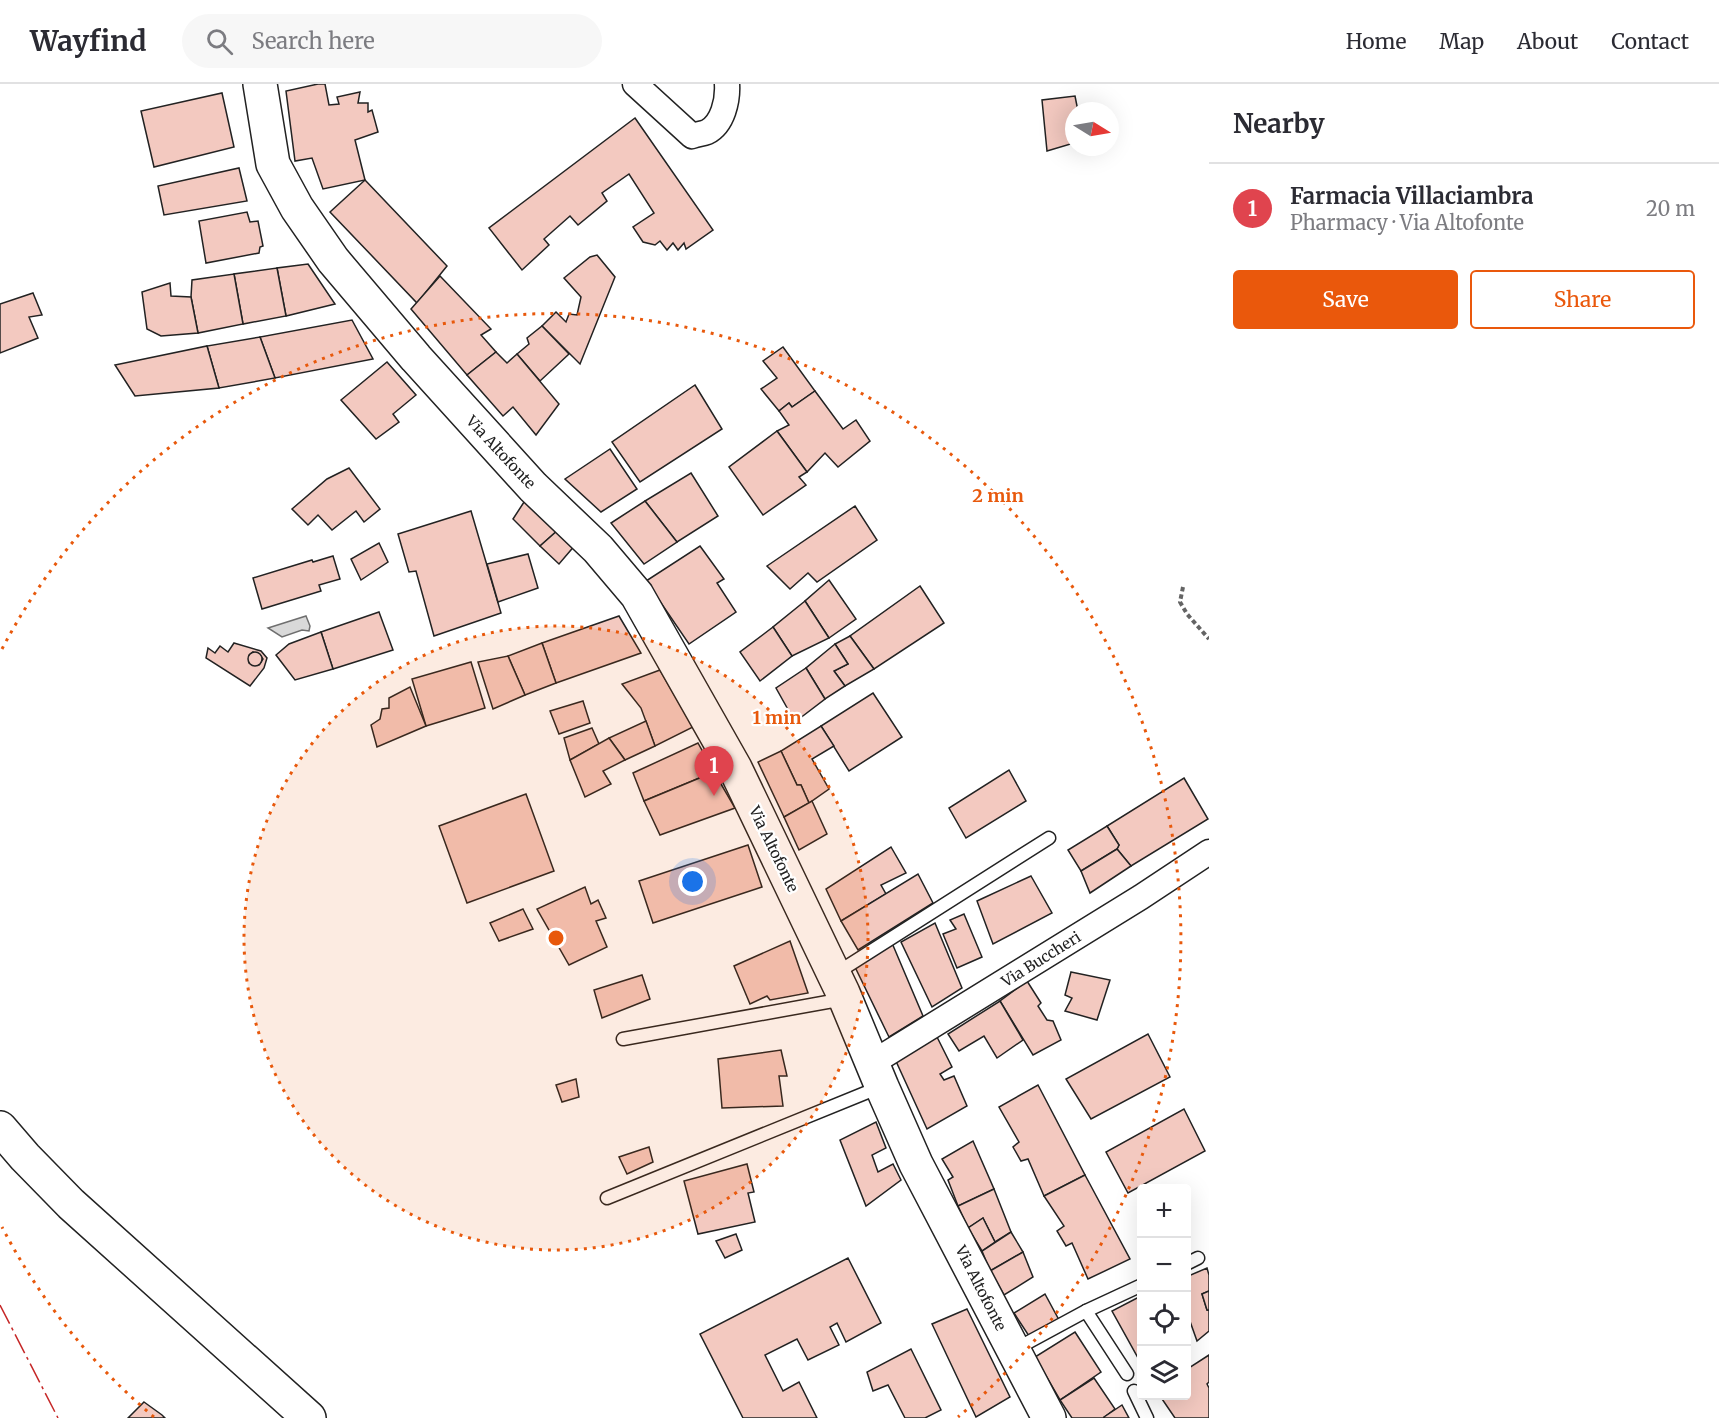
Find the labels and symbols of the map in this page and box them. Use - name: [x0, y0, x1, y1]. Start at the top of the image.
- north arrow: [1065, 102, 1119, 156]
- street label: Via Altofonte: [462, 411, 540, 493]
- text: 2 min: [972, 484, 1024, 507]
- text: 1 min: [752, 706, 802, 729]
- pin: 1: [694, 746, 734, 796]
- street label: Via Altofonte: [745, 802, 803, 895]
- your location: [678, 867, 707, 896]
- street label: Via Buccheri: [997, 927, 1084, 991]
- centre of rings: [546, 928, 566, 948]
- street label: Via Altofonte: [951, 1241, 1011, 1334]

